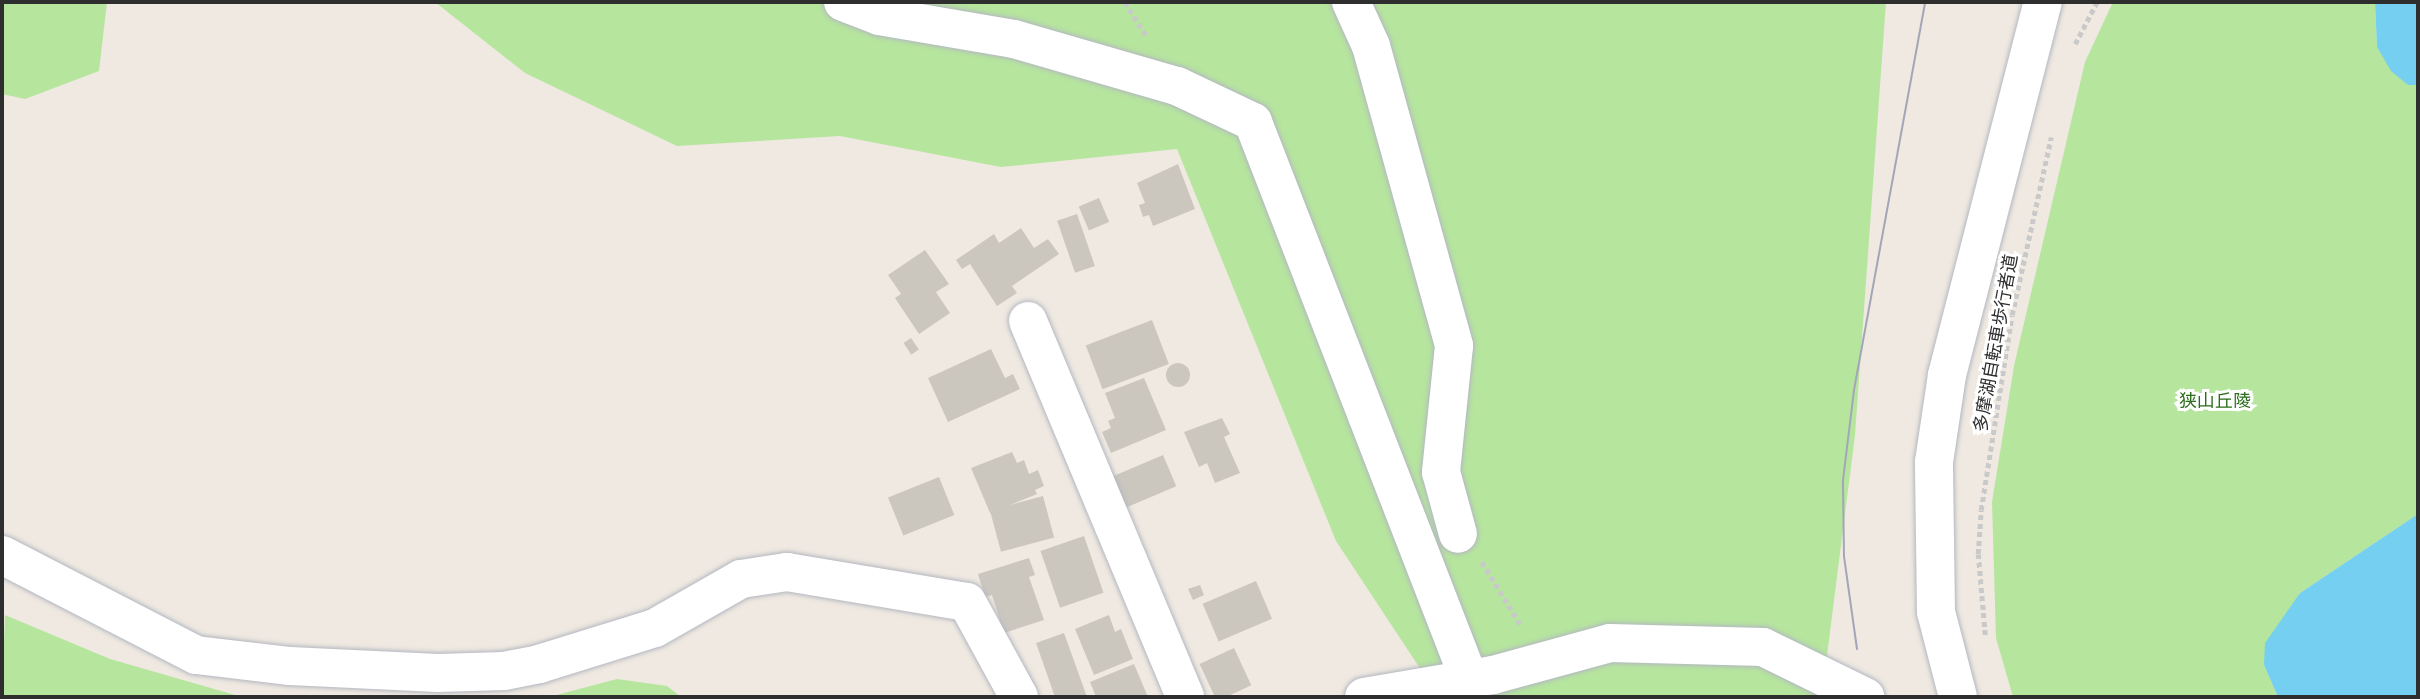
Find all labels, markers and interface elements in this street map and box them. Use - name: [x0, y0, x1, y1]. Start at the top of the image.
- street label: 多摩湖自転車歩行者道: [1969, 252, 2021, 434]
- park label: 狭山丘陵: [2179, 389, 2251, 411]

